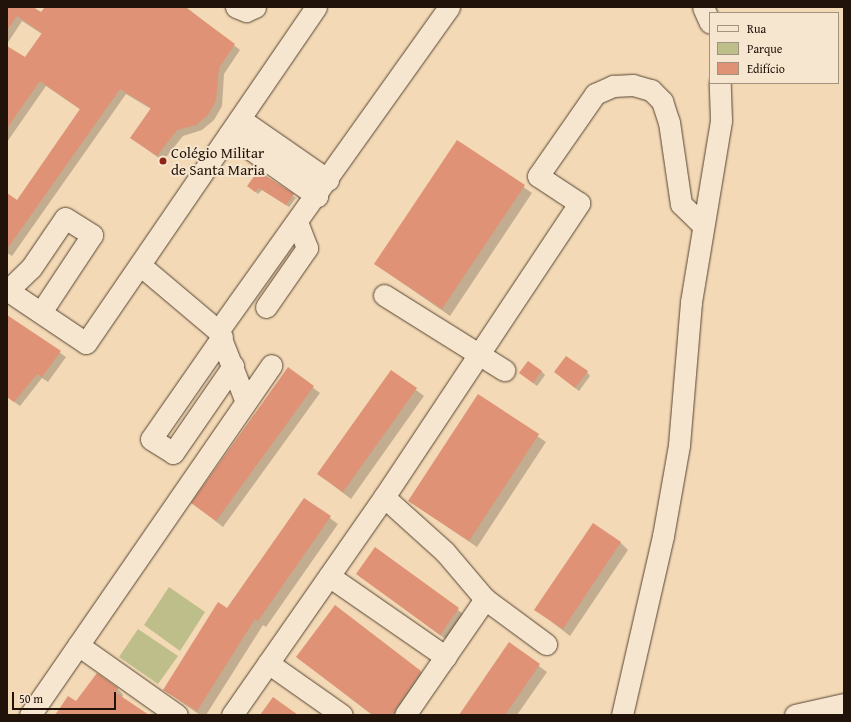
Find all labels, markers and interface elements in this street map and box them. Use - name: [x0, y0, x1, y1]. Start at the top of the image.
- legend: [709, 12, 839, 84]
- text: Rua: [747, 20, 766, 37]
- text: Parque: [747, 40, 782, 57]
- text: Edifício: [747, 60, 785, 77]
- place label: Colégio Militar de Santa Maria: [171, 143, 265, 178]
- marker: Colégio Militar de Santa Maria: [158, 156, 168, 166]
- scale bar: [14, 684, 118, 710]
- text: 50 m: [19, 690, 43, 707]

